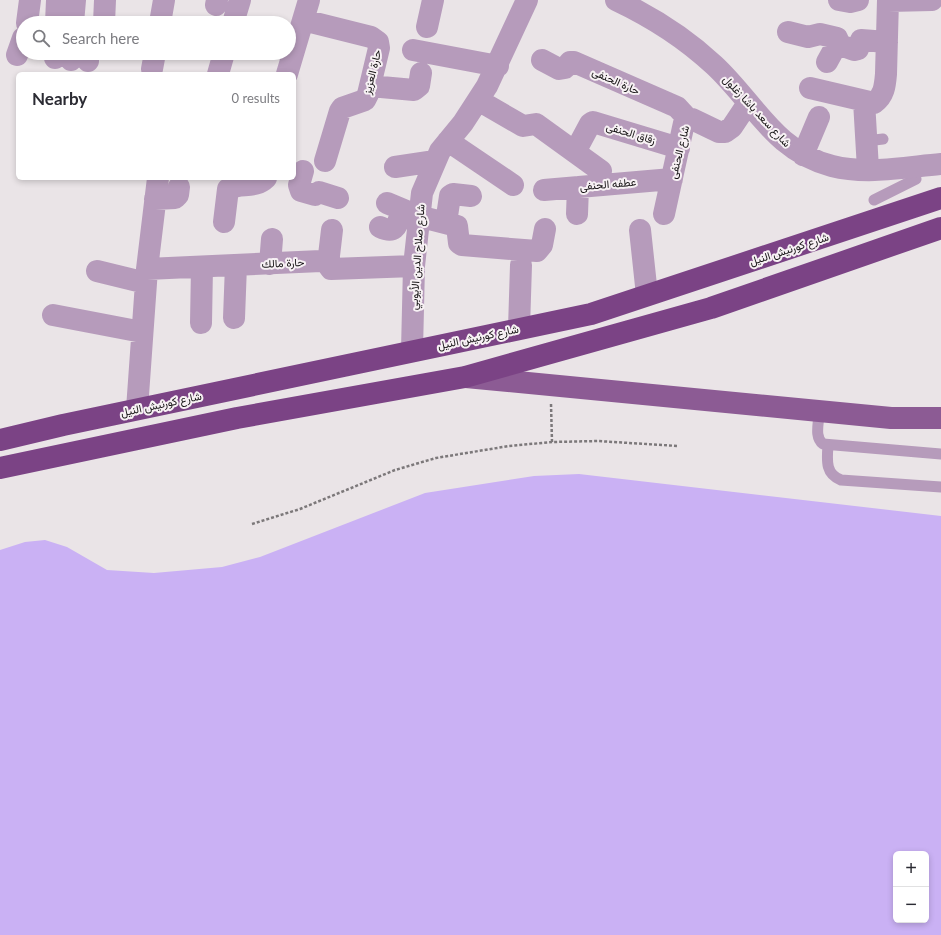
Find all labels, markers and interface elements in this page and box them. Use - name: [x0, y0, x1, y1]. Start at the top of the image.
- search box: [16, 16, 296, 60]
- icon: search: [30, 27, 52, 49]
- text: Search here: [62, 29, 139, 47]
- street label: حارة العزيز: [359, 48, 384, 97]
- street label: حارة الحنفى: [590, 64, 642, 98]
- street label: شارع سعد باشا زغلول: [719, 72, 794, 151]
- text: Nearby: [32, 88, 87, 109]
- text: 0 results: [232, 90, 280, 106]
- street label: زقاق الحنفى: [605, 119, 658, 147]
- street label: شارع الحنفى: [666, 124, 693, 180]
- street label: عطفه الحنفى: [579, 175, 637, 193]
- street label: شارع صلاح الدين الأيوبي: [406, 203, 431, 311]
- street label: شارع كورنيش النيل: [748, 230, 831, 269]
- street label: حارة مالك: [261, 255, 305, 271]
- street label: شارع كورنيش النيل: [436, 322, 520, 353]
- street label: شارع كورنيش النيل: [119, 389, 203, 420]
- map controls: [893, 851, 929, 923]
- button: +: [893, 851, 929, 887]
- button: −: [893, 887, 929, 923]

